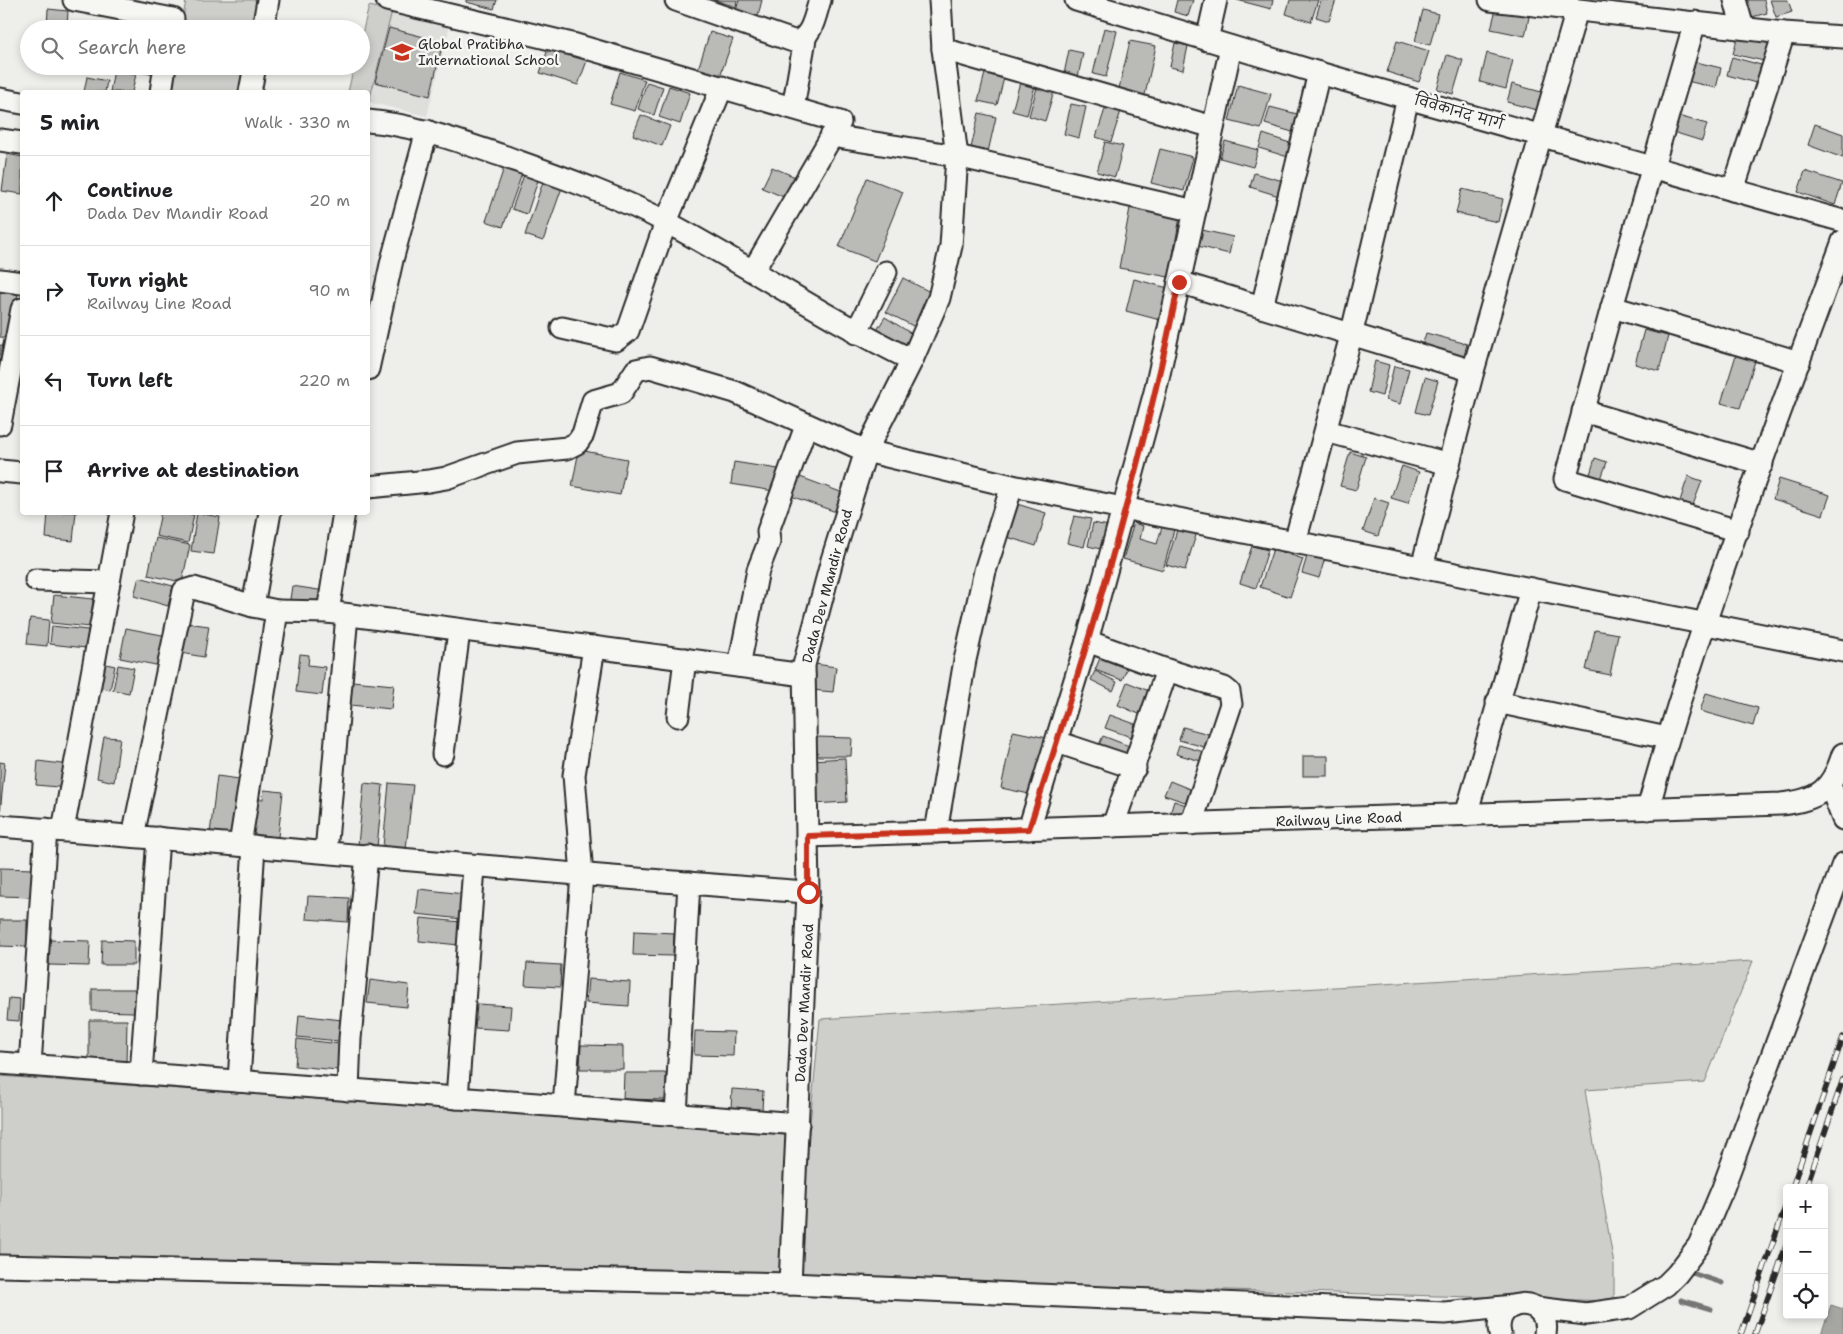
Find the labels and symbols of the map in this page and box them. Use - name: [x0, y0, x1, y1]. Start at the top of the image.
- place label: Global Pratibha International School: [418, 35, 559, 69]
- school or university icon: Global Pratibha International School: [389, 39, 415, 65]
- street label: विवेकानंद मार्ग: [1411, 88, 1508, 134]
- route end: [1168, 271, 1191, 294]
- street label: Dada Dev Mandir Road: [798, 507, 856, 665]
- street label: Railway Line Road: [1275, 808, 1403, 830]
- route start: [797, 881, 820, 904]
- street label: Dada Dev Mandir Road: [791, 923, 817, 1083]

